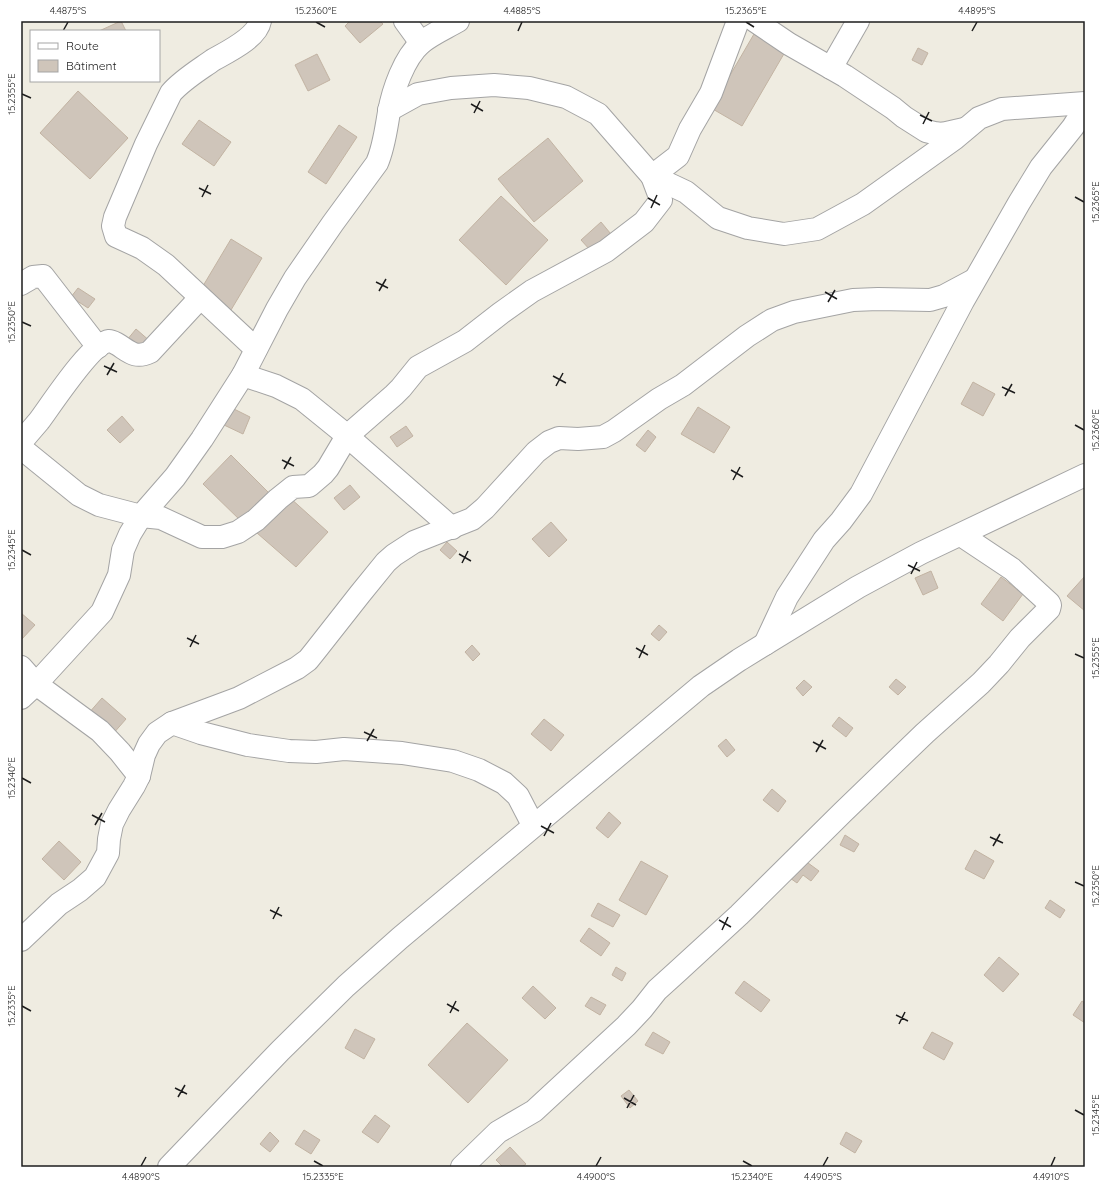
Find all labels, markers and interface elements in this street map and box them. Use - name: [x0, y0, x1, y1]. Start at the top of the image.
- text: 4.4875°S: [50, 4, 87, 17]
- text: 15.2360°E: [295, 4, 337, 17]
- text: 4.4885°S: [503, 4, 541, 17]
- text: 15.2365°E: [725, 4, 767, 17]
- text: 4.4895°S: [958, 4, 996, 17]
- legend: [30, 30, 160, 82]
- text: Route: [66, 38, 99, 53]
- text: Bâtiment: [66, 58, 116, 73]
- text: 15.2355°E: [5, 73, 18, 115]
- text: 15.2365°E: [1089, 181, 1102, 223]
- text: 15.2350°E: [5, 301, 18, 343]
- text: 15.2360°E: [1089, 409, 1102, 451]
- text: 15.2345°E: [5, 529, 18, 571]
- text: 15.2355°E: [1089, 637, 1102, 679]
- text: 15.2340°E: [5, 757, 18, 799]
- text: 15.2350°E: [1089, 865, 1102, 907]
- text: 15.2335°E: [5, 985, 18, 1027]
- text: 15.2345°E: [1089, 1094, 1102, 1136]
- text: 4.4890°S: [122, 1170, 160, 1183]
- text: 15.2335°E: [302, 1170, 344, 1183]
- text: 4.4900°S: [577, 1170, 616, 1183]
- text: 15.2340°E: [731, 1170, 773, 1183]
- text: 4.4905°S: [804, 1170, 842, 1183]
- text: 4.4910°S: [1033, 1170, 1069, 1183]

